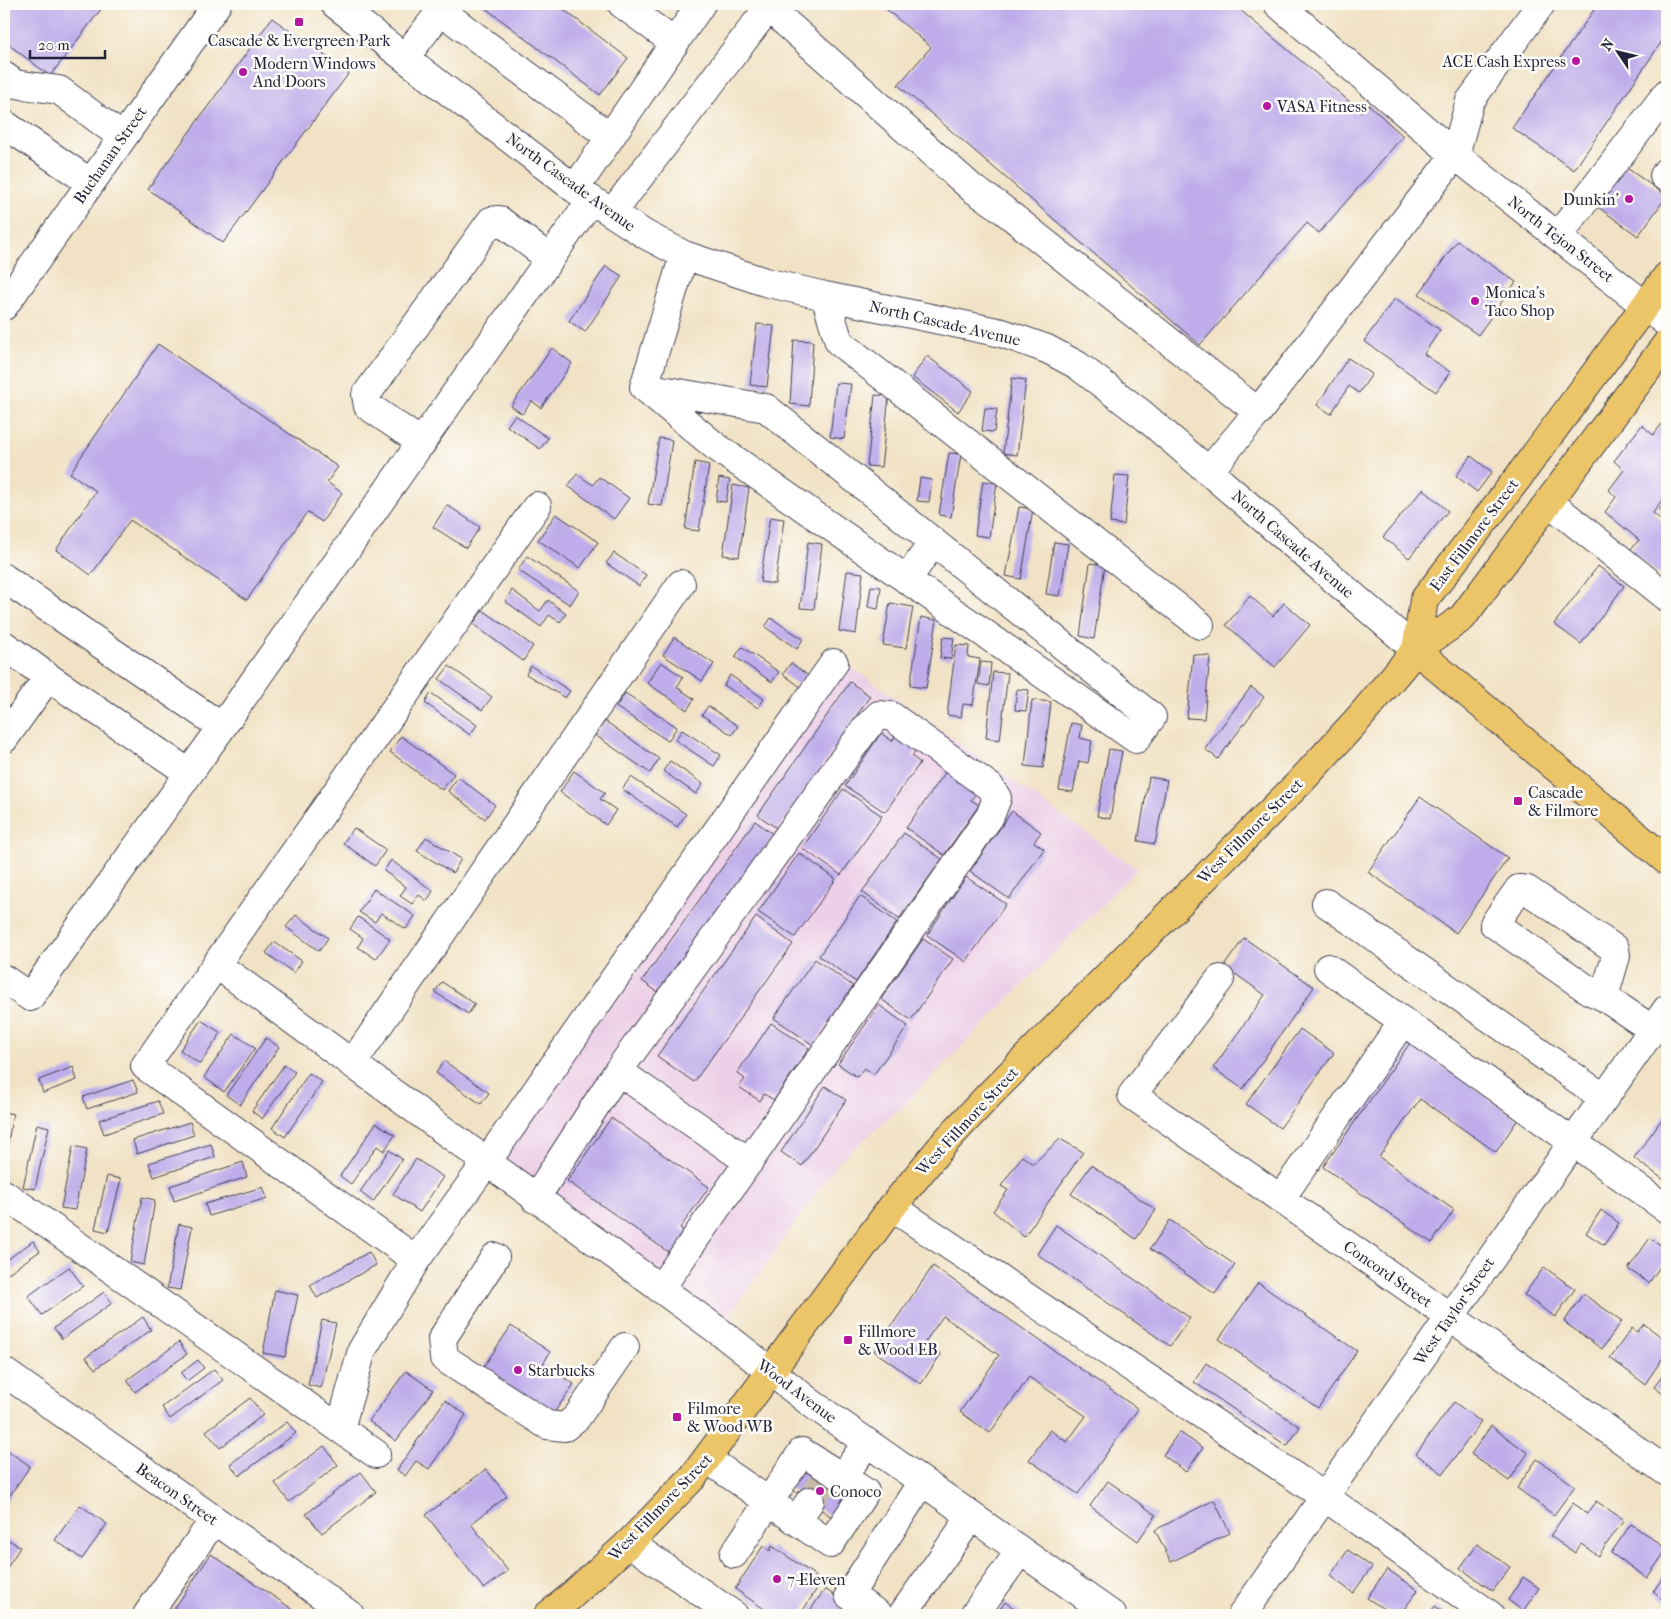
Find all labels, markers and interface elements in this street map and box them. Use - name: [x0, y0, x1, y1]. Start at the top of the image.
- marker: Cascade & Evergreen Park: [293, 16, 305, 28]
- scale bar: [30, 28, 105, 60]
- north arrow: [1594, 28, 1644, 78]
- place label: Cascade & Evergreen Park: [208, 31, 391, 50]
- text: N: [1598, 35, 1618, 54]
- text: 20 m: [38, 36, 70, 54]
- place label: ACE Cash Express: [1441, 52, 1566, 71]
- place label: Modern Windows And Doors: [252, 54, 376, 91]
- marker: ACE Cash Express: [1570, 55, 1582, 67]
- marker: Modern Windows And Doors: [237, 66, 249, 78]
- place label: VASA Fitness: [1276, 97, 1367, 116]
- marker: VASA Fitness: [1261, 100, 1273, 112]
- street label: Buchanan Street: [69, 102, 151, 207]
- street label: North Cascade Avenue: [503, 129, 639, 235]
- place label: Dunkin': [1563, 190, 1619, 209]
- street label: North Tejon Street: [1504, 192, 1618, 286]
- marker: Dunkin': [1623, 193, 1635, 205]
- place label: Monica's Taco Shop: [1485, 283, 1555, 320]
- marker: Monica's Taco Shop: [1469, 295, 1481, 307]
- street label: North Cascade Avenue: [867, 296, 1023, 350]
- street label: East Fillmore Street: [1426, 475, 1523, 595]
- street label: North Cascade Avenue: [1228, 486, 1358, 602]
- street label: West Fillmore Street: [1193, 774, 1307, 888]
- place label: Cascade & Filmore: [1528, 783, 1598, 820]
- marker: Cascade & Filmore: [1512, 795, 1524, 807]
- street label: West Fillmore Street: [911, 1063, 1022, 1180]
- street label: Concord Street: [1340, 1236, 1436, 1312]
- street label: West Taylor Street: [1409, 1253, 1498, 1369]
- place label: Fillmore & Wood EB: [858, 1322, 938, 1359]
- marker: Fillmore & Wood EB: [842, 1334, 854, 1346]
- street label: Wood Avenue: [753, 1354, 841, 1427]
- place label: Starbucks: [528, 1361, 595, 1380]
- marker: Starbucks: [512, 1364, 524, 1376]
- place label: Filmore & Wood WB: [687, 1399, 773, 1436]
- marker: Filmore & Wood WB: [671, 1411, 683, 1423]
- street label: West Fillmore Street: [603, 1449, 716, 1565]
- street label: Beacon Street: [132, 1459, 222, 1529]
- place label: Conoco: [830, 1482, 881, 1501]
- marker: Conoco: [814, 1485, 826, 1497]
- place label: 7-Eleven: [787, 1570, 846, 1589]
- marker: 7-Eleven: [771, 1573, 783, 1585]

